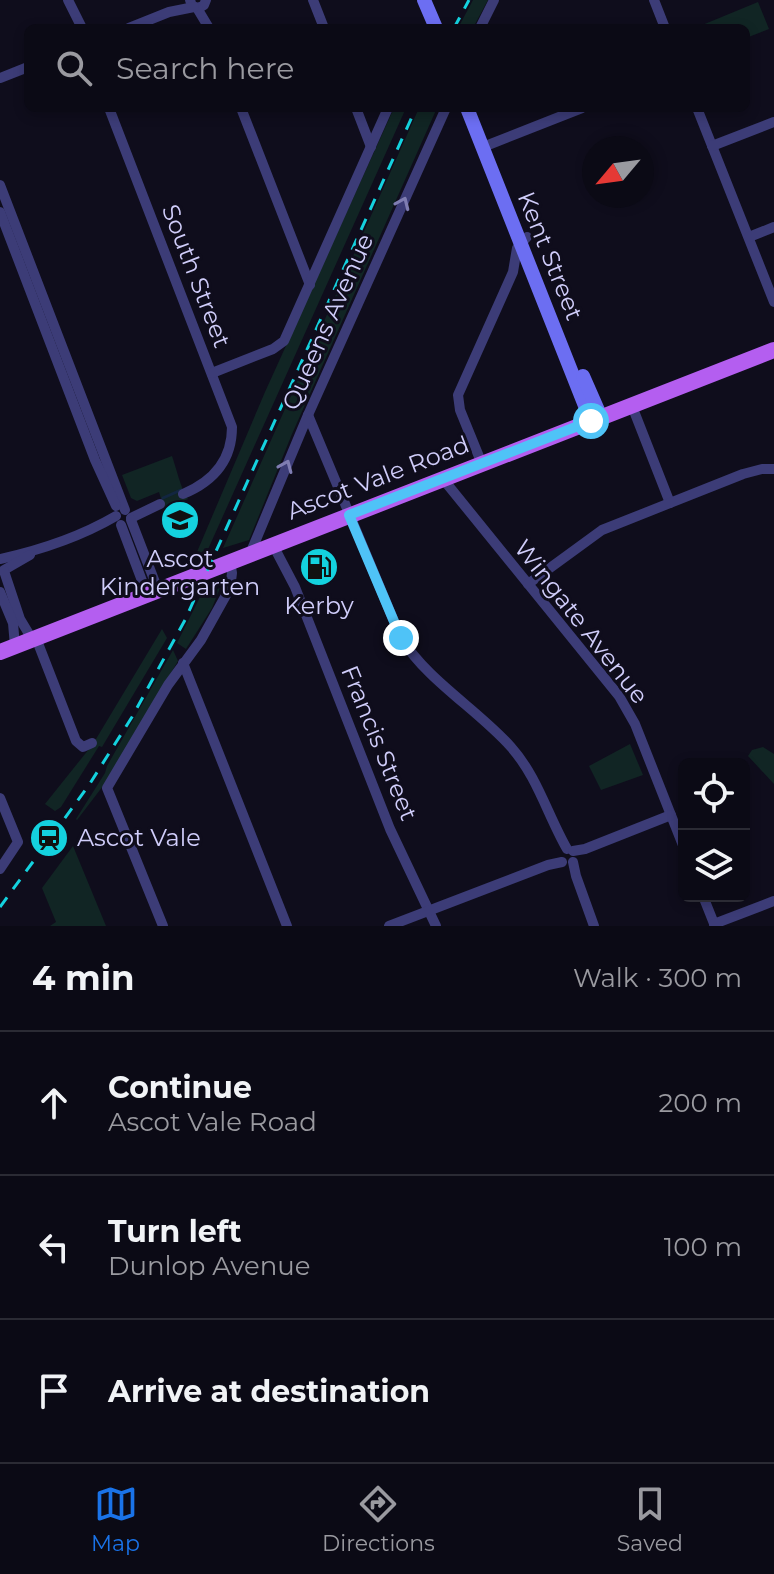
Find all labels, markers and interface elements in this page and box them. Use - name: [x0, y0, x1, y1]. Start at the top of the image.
- search box: [24, 24, 750, 112]
- icon: search: [52, 46, 96, 90]
- text: Search here: [116, 50, 294, 87]
- north arrow: [582, 136, 654, 208]
- street label: Kent Street: [512, 187, 589, 324]
- one-way arrow: [394, 197, 410, 211]
- street label: South Street: [156, 200, 237, 352]
- street label: Queens Avenue: [276, 229, 379, 415]
- route start: [573, 403, 609, 439]
- street label: Ascot Vale Road: [283, 429, 473, 526]
- one-way arrow: [277, 460, 293, 475]
- school or university icon: Ascot Kindergarten: [159, 499, 201, 541]
- street label: Wingate Avenue: [508, 534, 654, 709]
- place label: Ascot Kindergarten: [100, 544, 260, 601]
- fuel station icon: Kerby: [298, 546, 340, 588]
- place label: Kerby: [284, 591, 354, 620]
- route end: [383, 620, 419, 656]
- street label: Francis Street: [335, 661, 424, 825]
- map controls: [678, 758, 750, 902]
- button: locate: [678, 758, 750, 830]
- station icon: Ascot Vale: [28, 817, 70, 859]
- place label: Ascot Vale: [77, 823, 201, 852]
- button: layers: [678, 830, 750, 902]
- text: 4 min: [32, 957, 134, 999]
- text: Walk · 300 m: [573, 962, 742, 994]
- text: Continue: [108, 1069, 252, 1106]
- icon: ahead: [32, 1081, 76, 1125]
- text: 200 m: [658, 1087, 742, 1119]
- text: Ascot Vale Road: [108, 1106, 317, 1138]
- text: Turn left: [108, 1213, 241, 1250]
- icon: left: [32, 1225, 76, 1269]
- text: 100 m: [664, 1231, 742, 1263]
- text: Dunlop Avenue: [108, 1250, 310, 1282]
- icon: arrive: [32, 1369, 76, 1413]
- text: Arrive at destination: [108, 1373, 430, 1410]
- tab: Map: [91, 1482, 140, 1557]
- tab: Directions: [322, 1482, 435, 1557]
- tab: Saved: [617, 1482, 683, 1557]

